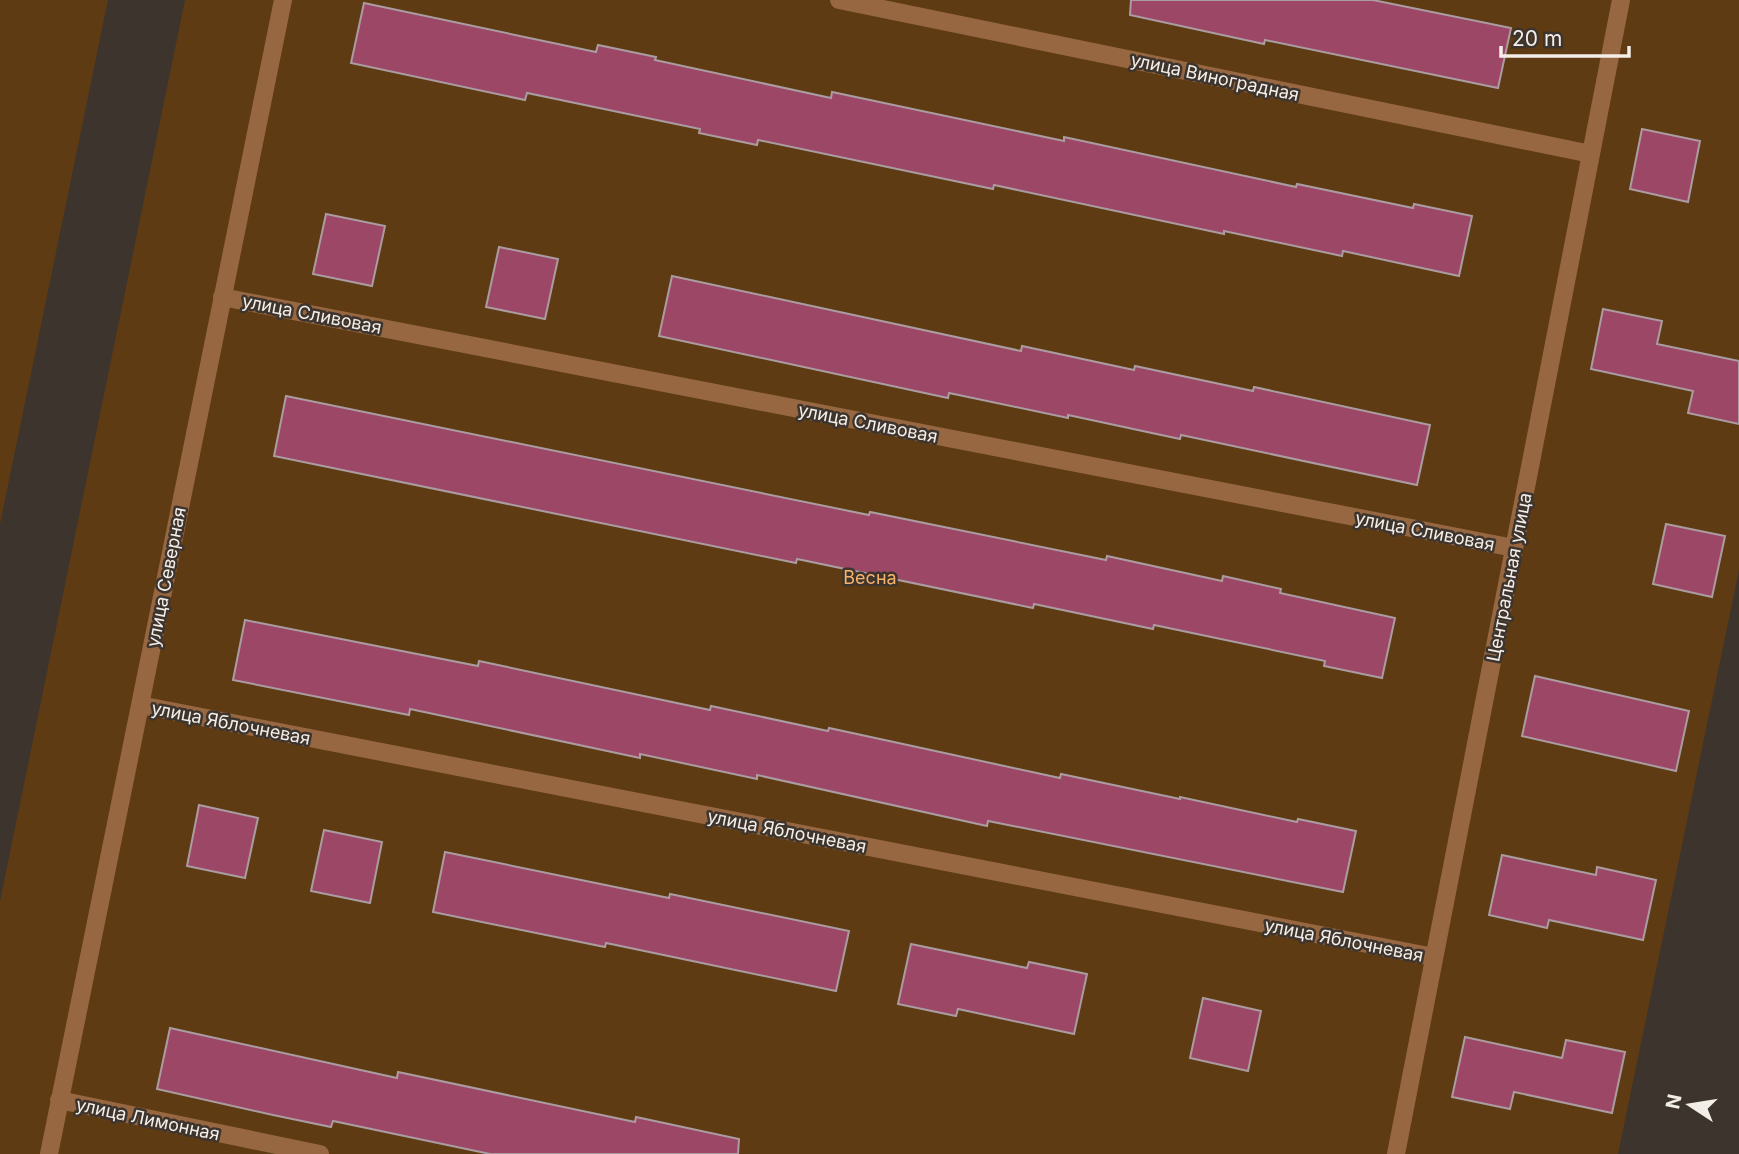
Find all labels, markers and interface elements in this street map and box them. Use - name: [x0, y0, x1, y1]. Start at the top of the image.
- scale bar: [1501, 14, 1629, 58]
- text: 20 m: [1512, 26, 1562, 51]
- street label: улица Виноградная: [1129, 49, 1301, 105]
- street label: улица Сливовая: [241, 290, 383, 338]
- street label: улица Сливовая: [797, 399, 939, 447]
- street label: Центральная улица: [1482, 491, 1536, 663]
- street label: улица Северная: [142, 505, 190, 649]
- street label: улица Сливовая: [1354, 507, 1496, 555]
- park label: Весна: [843, 567, 897, 588]
- street label: улица Яблочневая: [150, 697, 312, 749]
- street label: улица Яблочневая: [706, 805, 868, 857]
- street label: улица Яблочневая: [1263, 914, 1425, 966]
- north arrow: [1655, 1070, 1725, 1140]
- text: N: [1661, 1092, 1687, 1111]
- street label: улица Лимонная: [74, 1094, 222, 1144]

